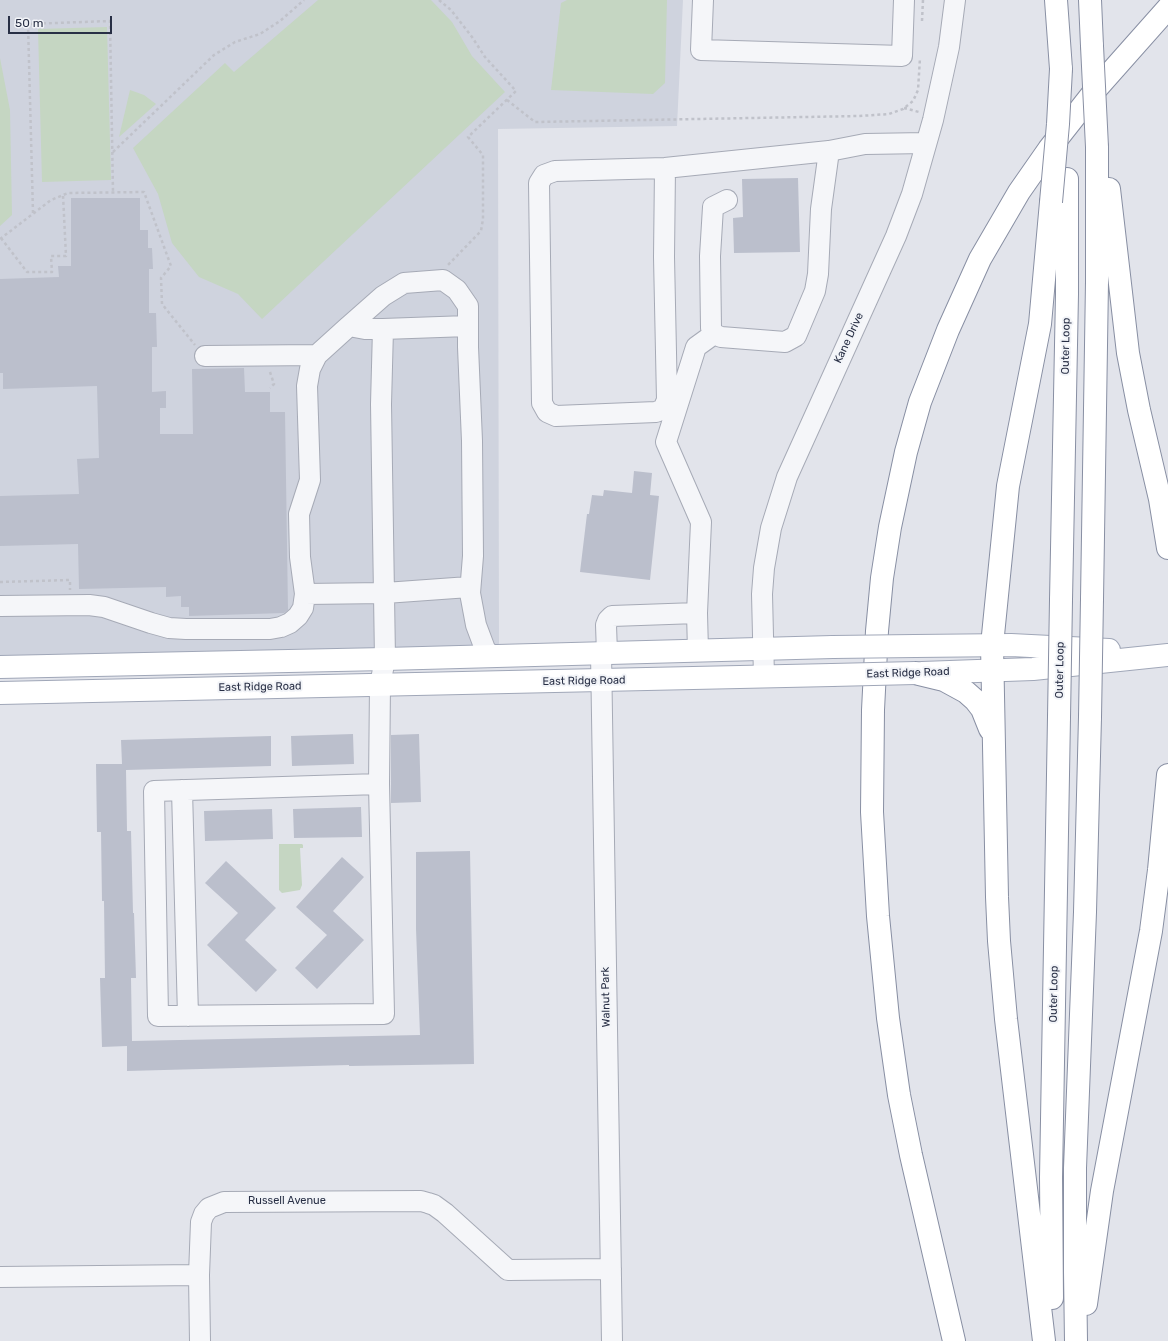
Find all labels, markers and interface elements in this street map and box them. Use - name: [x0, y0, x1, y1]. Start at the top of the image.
- scale bar: [10, 8, 114, 34]
- text: 50 m: [15, 16, 43, 30]
- street label: Kane Drive: [831, 310, 867, 366]
- street label: Outer Loop: [1059, 318, 1073, 374]
- street label: Outer Loop: [1053, 642, 1067, 698]
- street label: East Ridge Road: [866, 665, 950, 681]
- street label: East Ridge Road: [542, 674, 626, 688]
- street label: East Ridge Road: [218, 680, 302, 694]
- street label: Outer Loop: [1047, 966, 1061, 1022]
- street label: Walnut Park: [599, 967, 613, 1027]
- street label: Russell Avenue: [248, 1194, 326, 1208]

